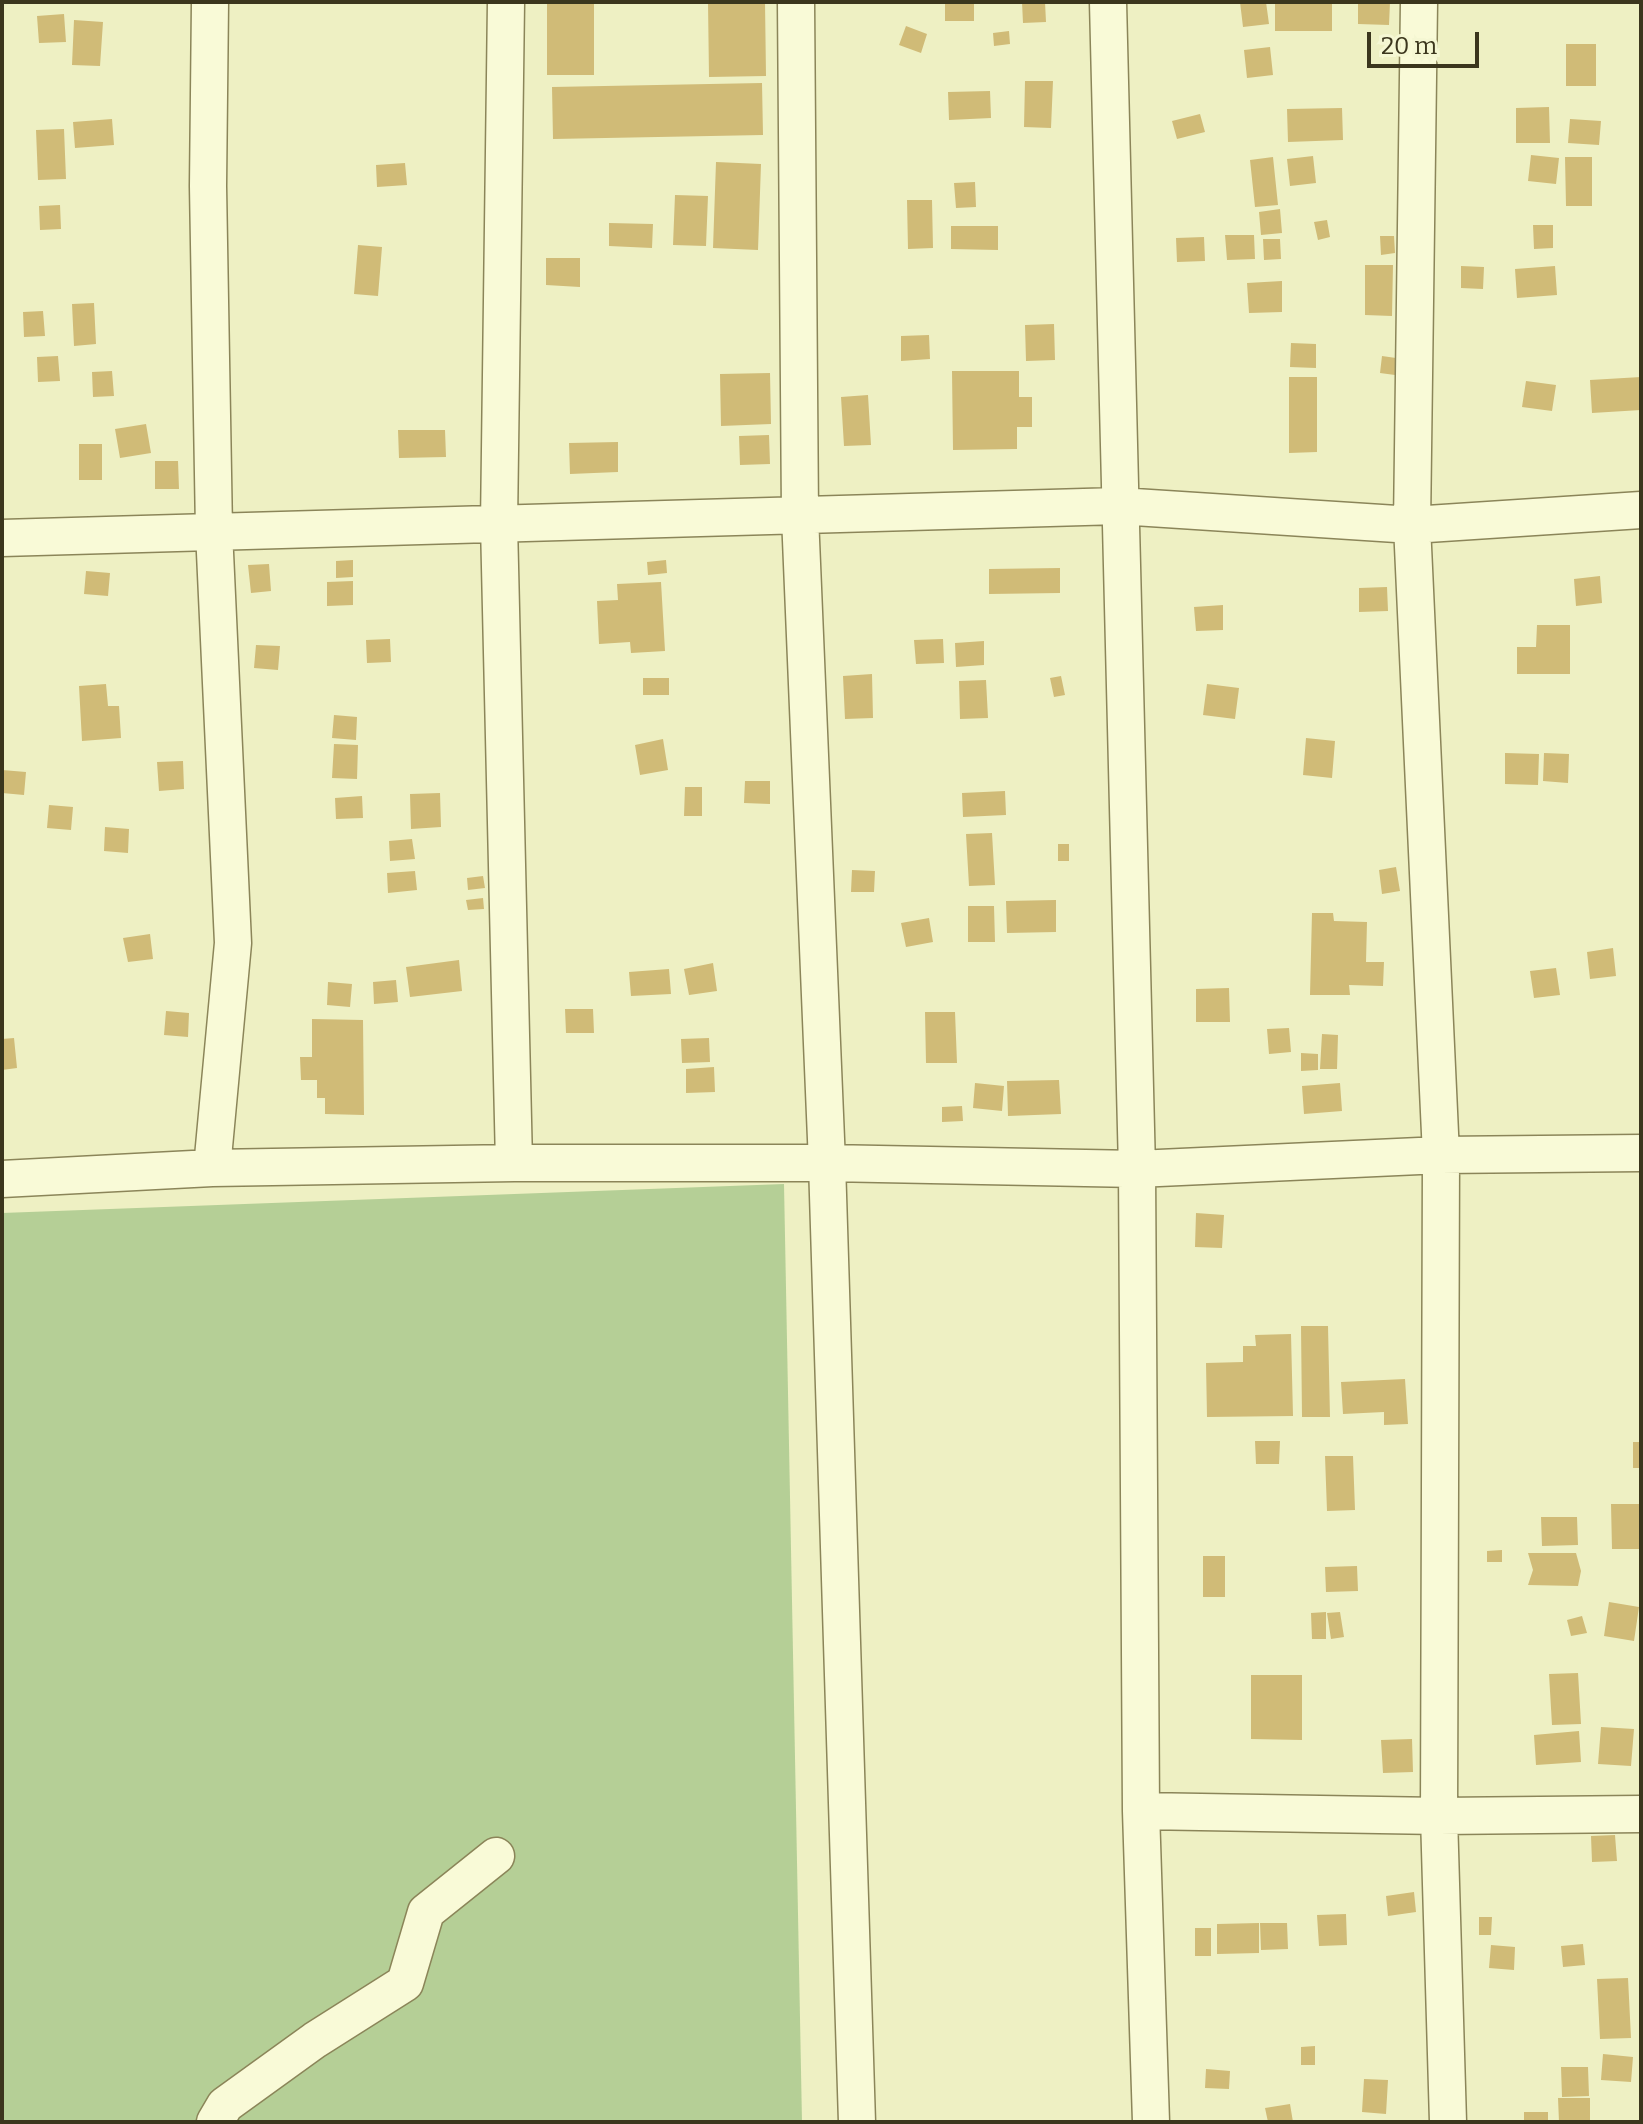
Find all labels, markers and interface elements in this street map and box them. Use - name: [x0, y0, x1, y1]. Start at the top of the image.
- scale bar: [1371, 16, 1483, 66]
- text: 20 m: [1381, 32, 1437, 60]

